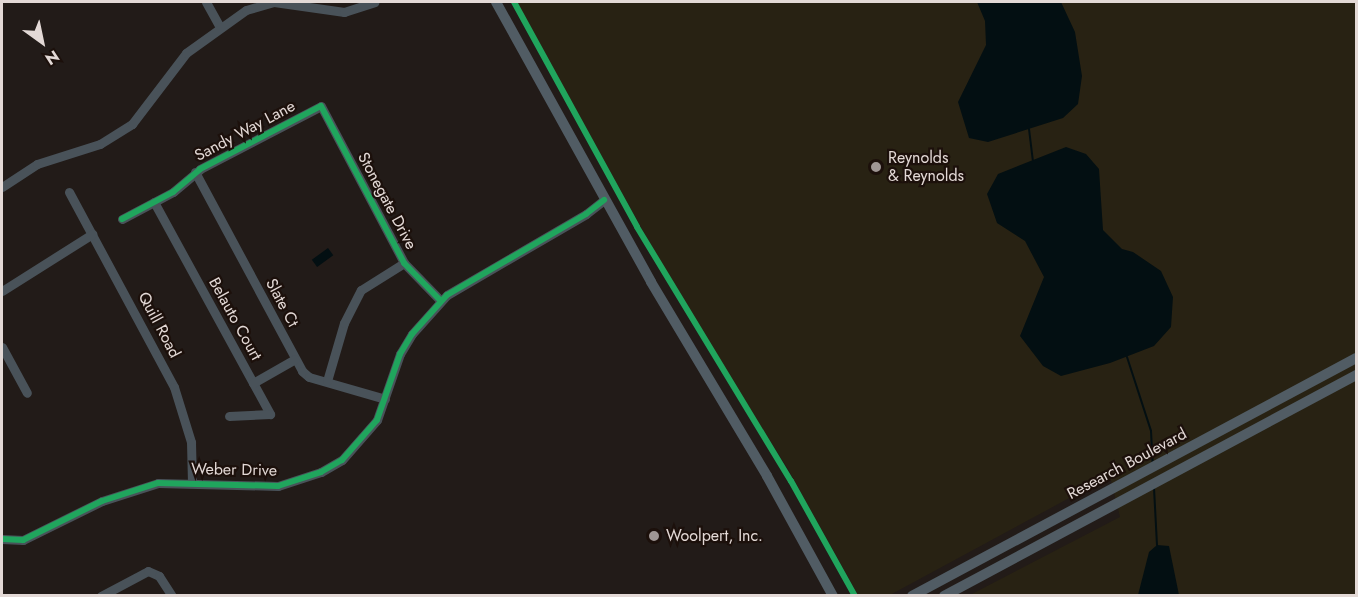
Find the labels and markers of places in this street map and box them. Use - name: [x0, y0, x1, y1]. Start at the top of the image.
- place label: Reynolds & Reynolds: [888, 148, 964, 186]
- marker: Reynolds & Reynolds: [869, 160, 883, 174]
- place label: Woolpert, Inc.: [666, 526, 763, 546]
- marker: Woolpert, Inc.: [647, 529, 661, 543]

